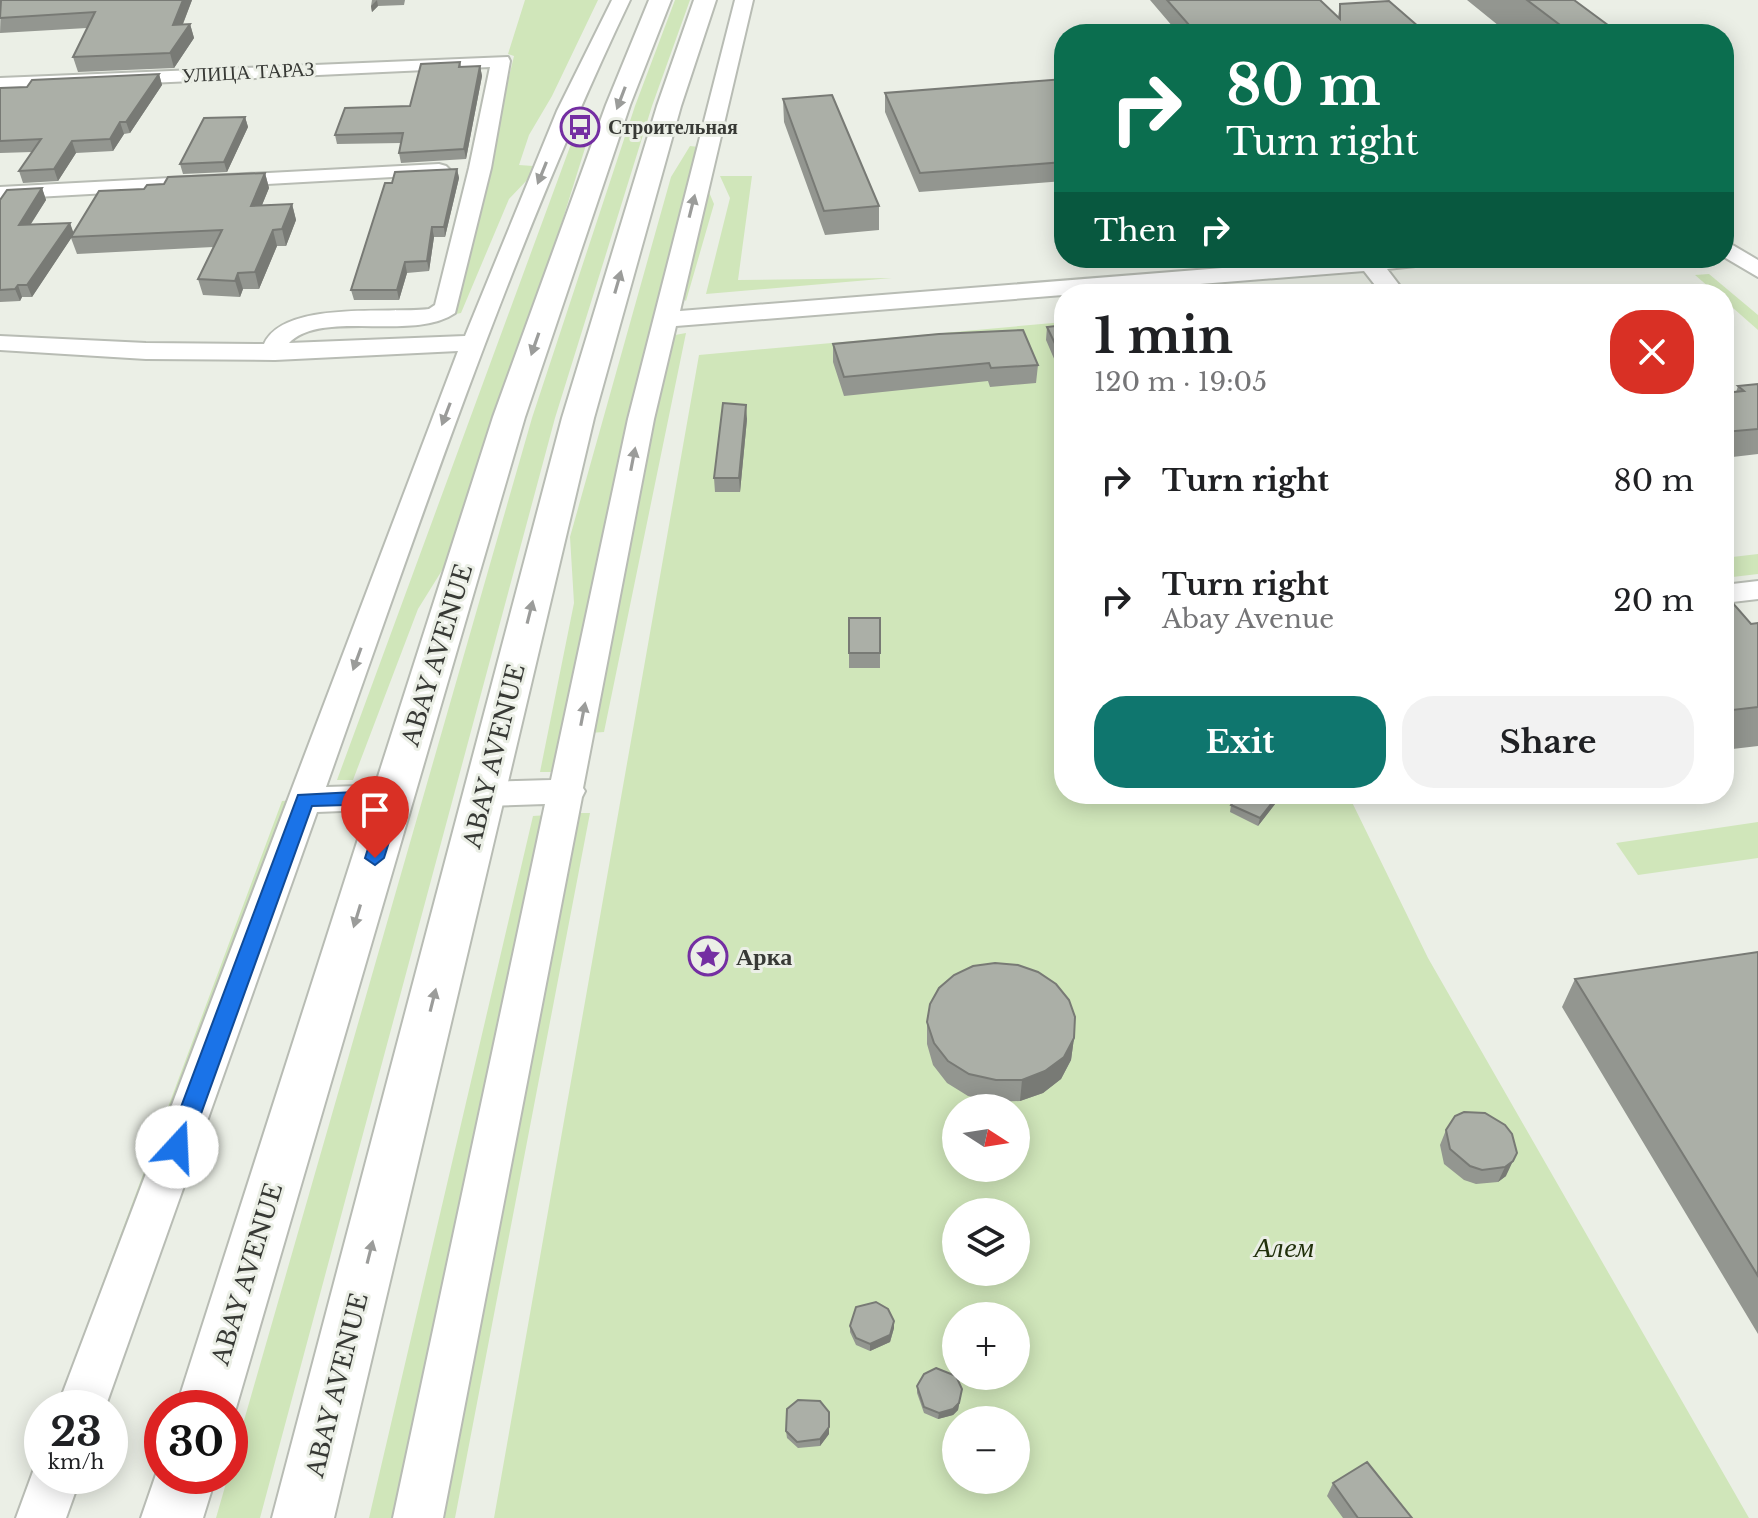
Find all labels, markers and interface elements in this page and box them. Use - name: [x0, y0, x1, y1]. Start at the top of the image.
- text: 80 m: [1226, 51, 1381, 120]
- icon: right: [1094, 56, 1198, 160]
- street label: УЛИЦА ТАРАЗ: [181, 57, 315, 87]
- one-way arrow: [614, 87, 627, 111]
- bus stop icon: Строительная: [559, 106, 601, 148]
- place label: Строительная: [608, 115, 738, 139]
- text: Turn right: [1226, 120, 1419, 165]
- one-way arrow: [535, 161, 548, 185]
- one-way arrow: [687, 193, 699, 218]
- icon: right: [1193, 208, 1237, 252]
- text: Then: [1094, 212, 1177, 249]
- one-way arrow: [612, 270, 625, 294]
- text: 1 min: [1094, 306, 1233, 366]
- button: close: [1610, 310, 1694, 394]
- one-way arrow: [528, 332, 541, 356]
- text: 120 m · 19:05: [1094, 366, 1267, 398]
- one-way arrow: [439, 402, 452, 426]
- one-way arrow: [627, 446, 640, 471]
- icon: right: [1094, 458, 1138, 502]
- text: Turn right: [1162, 462, 1329, 499]
- text: 80 m: [1614, 462, 1694, 499]
- street label: ABAY AVENUE: [395, 561, 478, 750]
- text: Turn right: [1162, 566, 1329, 603]
- icon: right: [1094, 578, 1138, 622]
- text: 20 m: [1613, 582, 1694, 619]
- one-way arrow: [524, 599, 536, 624]
- text: Abay Avenue: [1162, 603, 1334, 635]
- one-way arrow: [350, 647, 362, 671]
- street label: ABAY AVENUE: [457, 661, 531, 852]
- button: Exit: [1094, 696, 1386, 788]
- button: Share: [1402, 696, 1694, 788]
- one-way arrow: [577, 701, 589, 726]
- pin: [341, 776, 409, 858]
- icon: arrive: [353, 788, 397, 832]
- one-way arrow: [350, 905, 363, 929]
- place icon: Арка: [687, 935, 729, 977]
- place label: Арка: [736, 942, 792, 971]
- one-way arrow: [427, 987, 439, 1012]
- north arrow: [942, 1094, 1030, 1182]
- map controls: [942, 1094, 1030, 1494]
- position arrow: [135, 1105, 219, 1189]
- street label: ABAY AVENUE: [205, 1180, 288, 1369]
- button: layers: [942, 1198, 1030, 1286]
- park label: Алем: [1252, 1230, 1314, 1265]
- one-way arrow: [364, 1240, 376, 1265]
- street label: ABAY AVENUE: [300, 1290, 374, 1481]
- button: +: [942, 1302, 1030, 1390]
- speed limit sign: 30: [144, 1390, 248, 1494]
- button: −: [942, 1406, 1030, 1494]
- text: 23: [50, 1407, 102, 1457]
- text: km/h: [48, 1450, 104, 1474]

